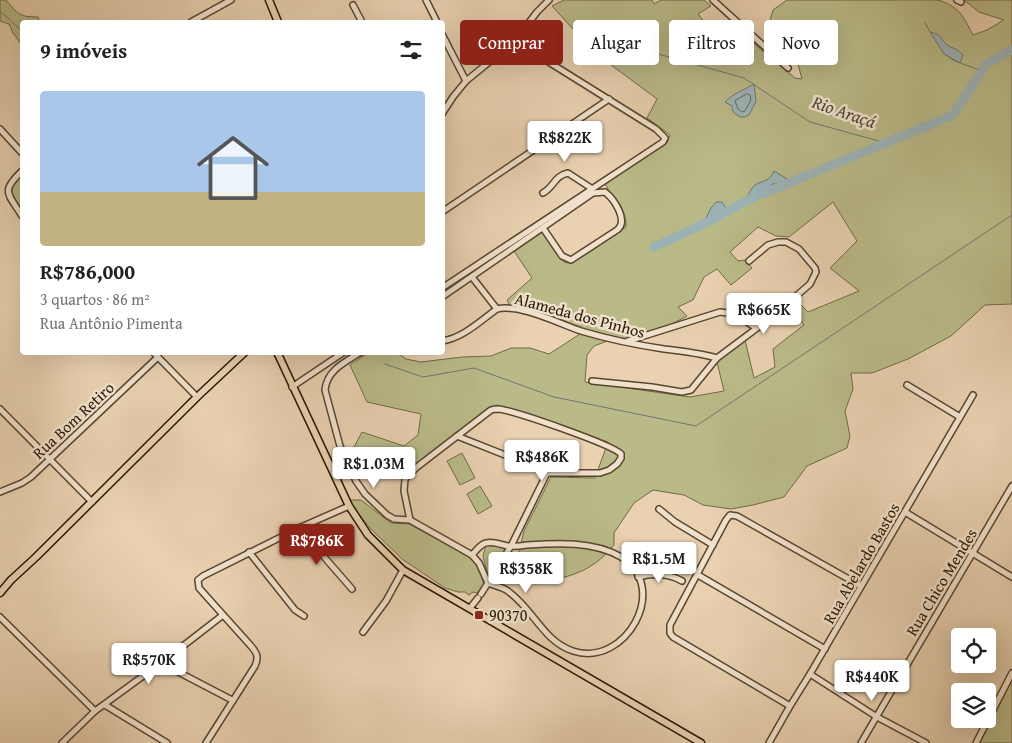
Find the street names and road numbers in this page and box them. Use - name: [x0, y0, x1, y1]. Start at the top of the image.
- street label: Alameda dos Pinhos: [512, 286, 648, 344]
- street label: Rua Bom Retiro: [27, 376, 119, 464]
- street label: Rua Abelardo Bastos: [817, 498, 905, 628]
- street label: Rua Chico Mendes: [899, 524, 983, 640]

